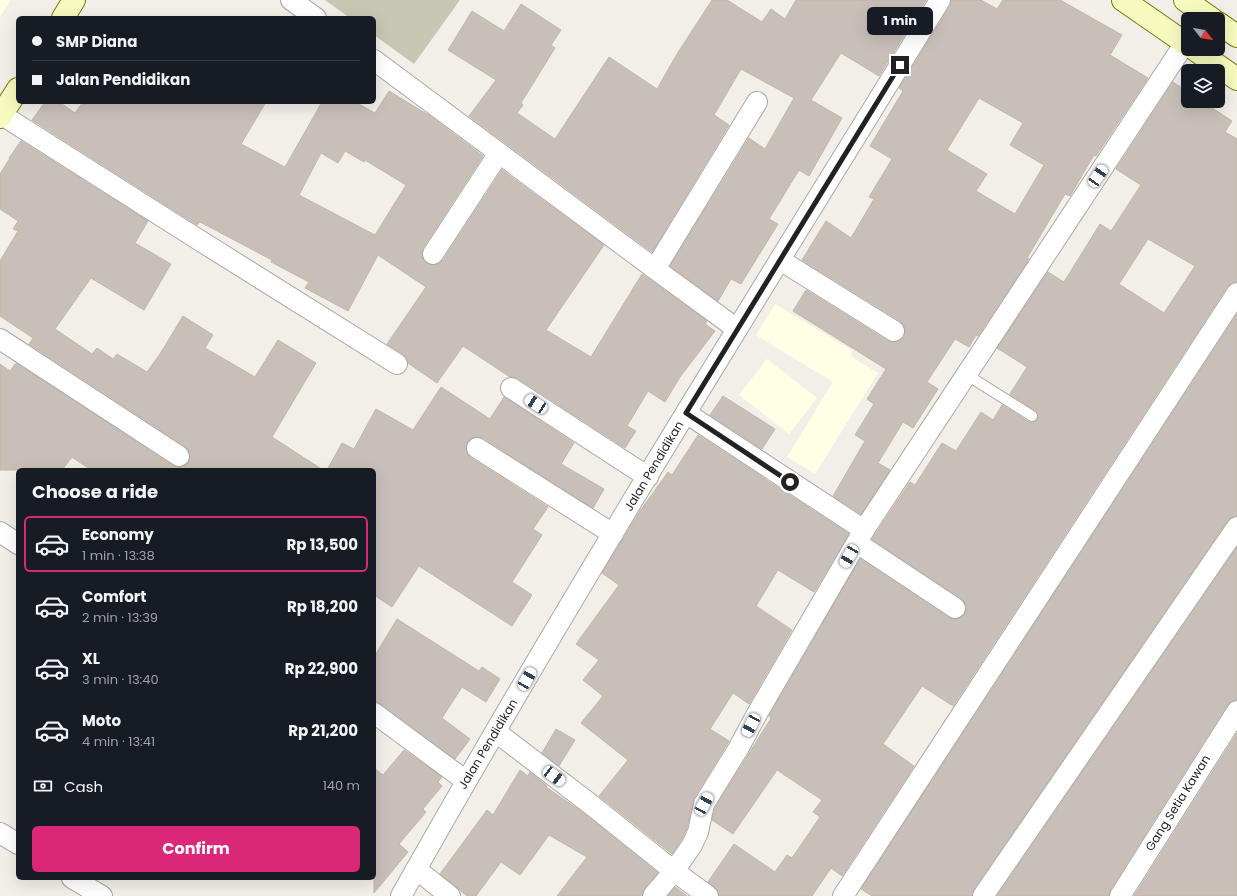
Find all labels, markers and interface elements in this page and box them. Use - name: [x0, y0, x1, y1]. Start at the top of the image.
- callout: 1 min: [867, 7, 933, 35]
- text: 1 min: [883, 11, 917, 30]
- north arrow: [1181, 12, 1225, 56]
- map controls: [1181, 12, 1225, 108]
- text: SMP Diana: [56, 31, 137, 52]
- route end: [891, 56, 909, 74]
- button: layers: [1181, 64, 1225, 108]
- text: Jalan Pendidikan: [56, 69, 190, 90]
- car: [1086, 163, 1110, 189]
- car: [523, 392, 549, 416]
- street label: Jalan Pendidikan: [620, 417, 687, 514]
- route start: [781, 473, 799, 491]
- text: Choose a ride: [32, 479, 158, 504]
- text: Economy: [82, 524, 154, 545]
- icon: car: [34, 526, 70, 562]
- text: Rp 13,500: [287, 534, 358, 555]
- car: [838, 543, 860, 569]
- text: 1 min · 13:38: [82, 546, 155, 565]
- text: Comfort: [82, 586, 146, 607]
- icon: car: [34, 588, 70, 624]
- text: Rp 18,200: [287, 596, 358, 617]
- text: 2 min · 13:39: [82, 608, 158, 627]
- text: XL: [82, 648, 100, 669]
- icon: car: [34, 650, 70, 686]
- text: Rp 22,900: [285, 658, 358, 679]
- car: [516, 666, 538, 692]
- text: 3 min · 13:40: [82, 670, 159, 689]
- street label: Jalan Pendidikan: [454, 695, 521, 792]
- text: Moto: [82, 710, 121, 731]
- icon: car: [34, 712, 70, 748]
- car: [740, 712, 762, 738]
- text: Rp 21,200: [288, 720, 358, 741]
- text: 4 min · 13:41: [82, 732, 155, 751]
- street label: Gang Setia Kawan: [1141, 751, 1214, 854]
- car: [541, 764, 567, 788]
- icon: cash: [32, 775, 54, 797]
- text: Cash: [64, 776, 103, 797]
- text: 140 m: [323, 776, 360, 795]
- car: [693, 791, 715, 817]
- button: Confirm: [32, 826, 360, 872]

